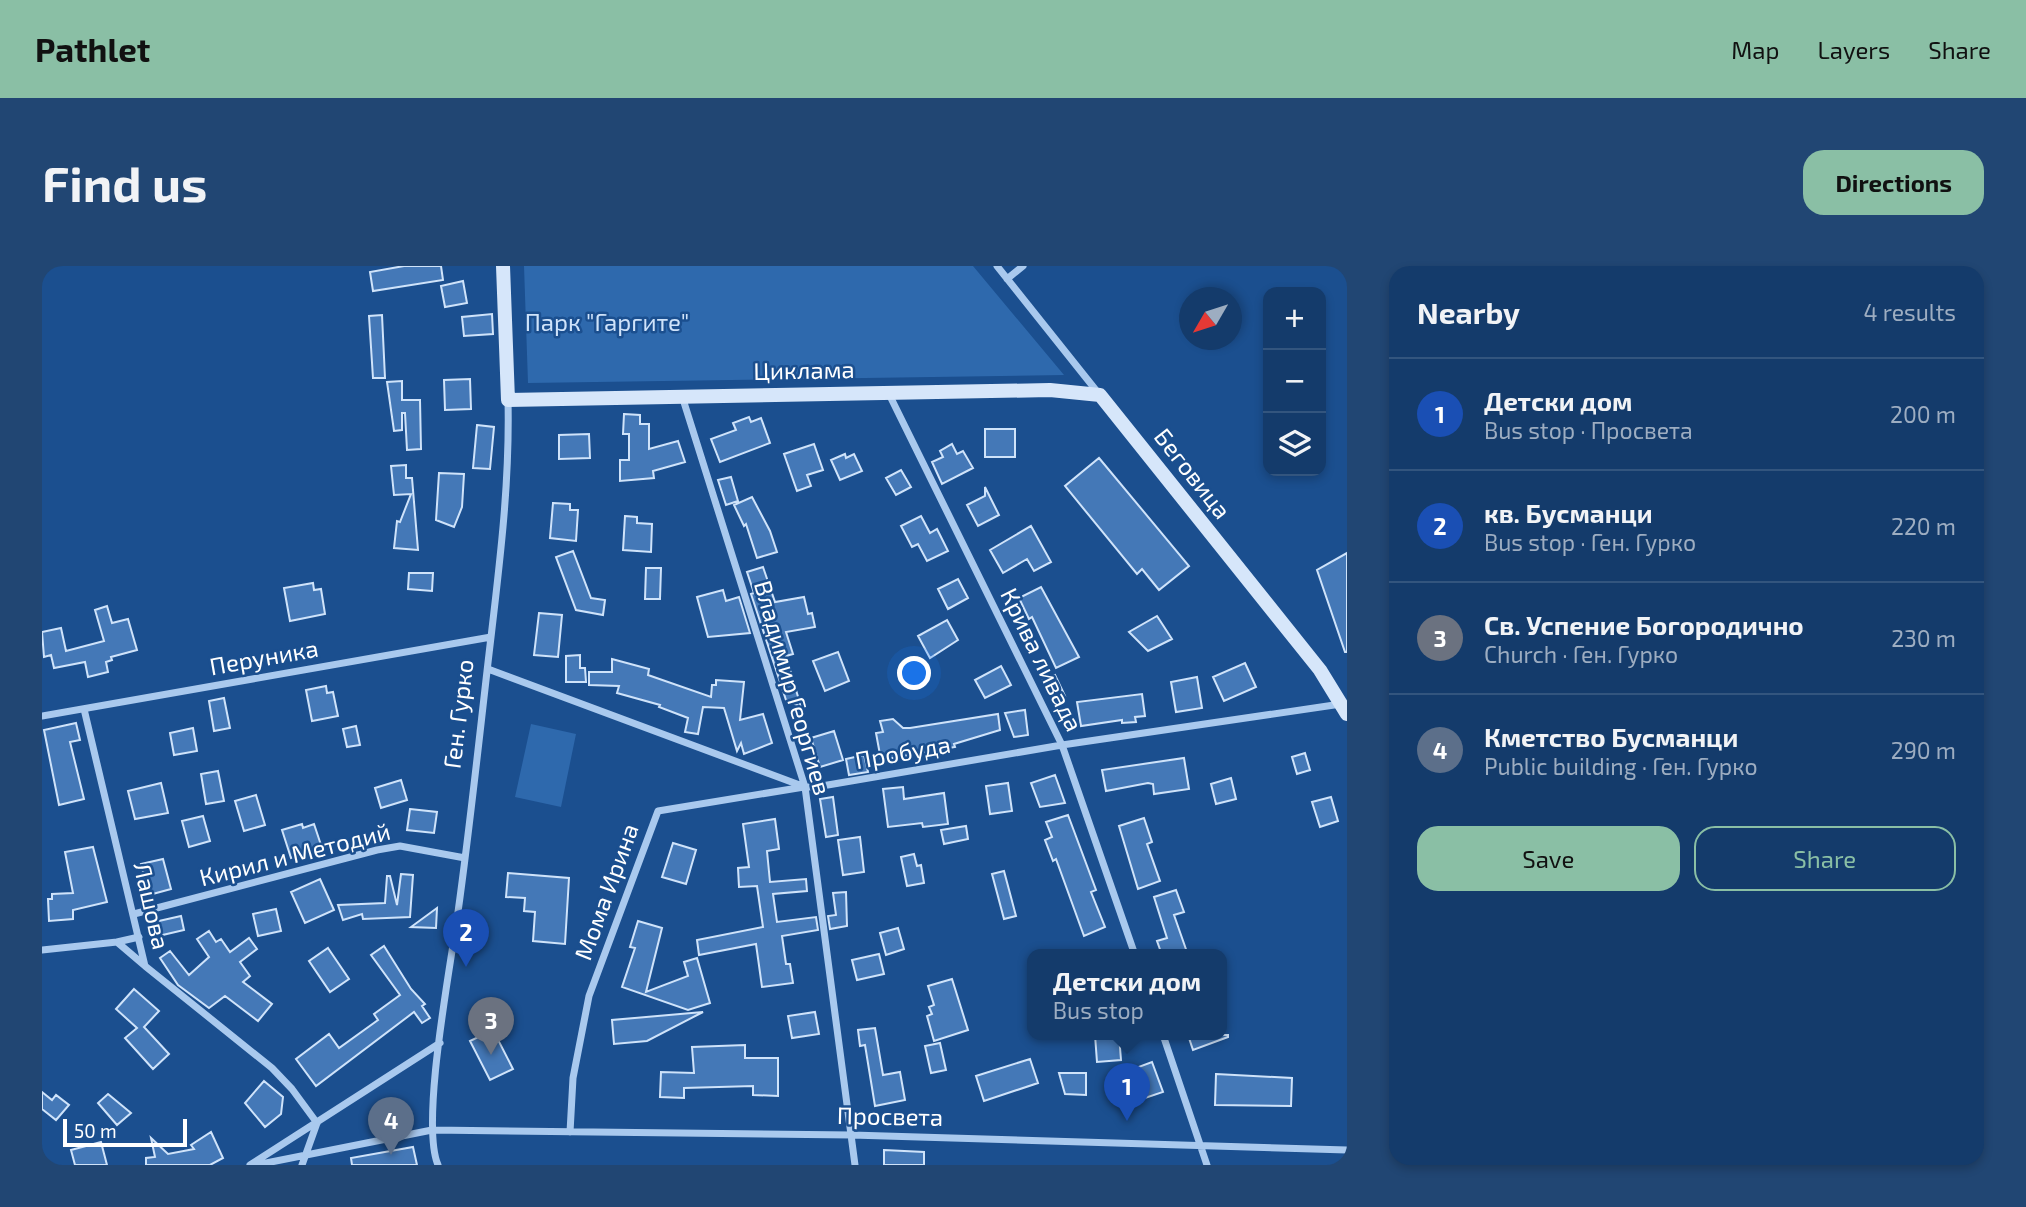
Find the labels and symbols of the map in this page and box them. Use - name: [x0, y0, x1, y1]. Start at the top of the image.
- north arrow: [1179, 287, 1242, 350]
- park label: Парк "Гаргите": [525, 307, 689, 336]
- street label: Циклама: [753, 354, 855, 385]
- street label: Беговица: [1149, 422, 1237, 524]
- street label: Владимир Георгиев: [749, 577, 838, 798]
- street label: Крива ливада: [995, 583, 1090, 736]
- street label: Перуника: [207, 633, 321, 681]
- your location: [897, 656, 931, 690]
- street label: Ген. Гурко: [436, 657, 480, 770]
- street label: Пробуда: [853, 729, 953, 775]
- street label: Кирил и Методий: [196, 816, 393, 891]
- street label: Мома Ирина: [567, 819, 644, 964]
- street label: Лашова: [128, 859, 177, 952]
- pin: 2: [443, 909, 489, 967]
- pin: 3: [468, 997, 514, 1055]
- pin: 1: [1104, 1063, 1150, 1121]
- pin: 4: [368, 1097, 414, 1155]
- street label: Просвета: [837, 1100, 943, 1131]
- scale bar: [63, 1116, 187, 1148]

